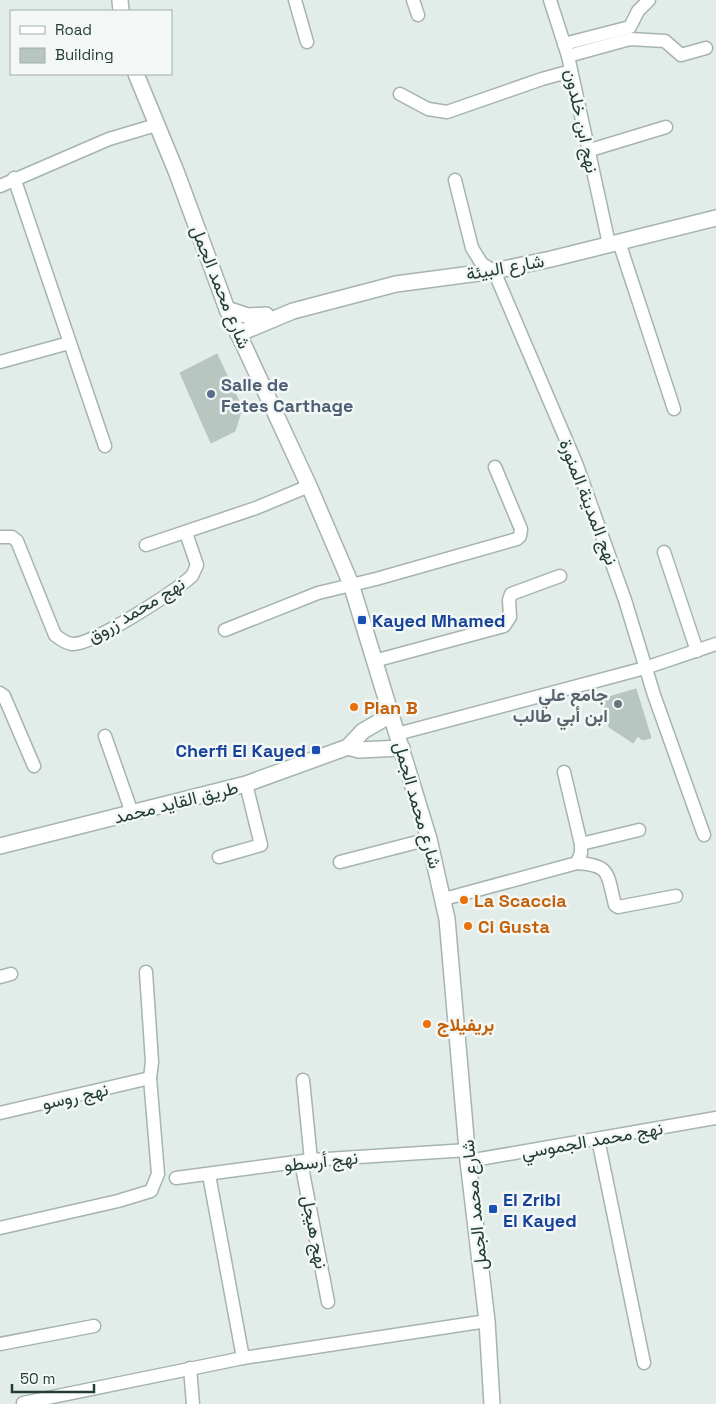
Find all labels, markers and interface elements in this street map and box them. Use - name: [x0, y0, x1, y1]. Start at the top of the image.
- legend: [10, 10, 172, 75]
- text: Road: [55, 20, 92, 39]
- text: Building: [55, 45, 114, 64]
- street label: نهج ابن خلدون: [559, 67, 604, 175]
- street label: شارع محمد الجمل: [185, 222, 256, 353]
- street label: شارع البيئة: [464, 249, 546, 286]
- place label: Salle de Fetes Carthage: [221, 373, 353, 417]
- marker: Salle de Fetes Carthage: [205, 388, 217, 400]
- street label: نهج المدينة المنورة: [554, 436, 624, 569]
- street label: نهج محمد زروق: [83, 572, 189, 649]
- place label: Kayed Mhamed: [372, 609, 506, 632]
- marker: Kayed Mhamed: [356, 614, 368, 626]
- place label: جامع علي ابن أبي طالب: [513, 683, 608, 731]
- place label: Plan B: [364, 696, 418, 719]
- marker: جامع علي ابن أبي طالب: [612, 698, 624, 710]
- marker: Plan B: [348, 701, 360, 713]
- place label: Cherfi El Kayed: [175, 739, 306, 762]
- street label: شارع محمد الجمل: [388, 739, 447, 872]
- marker: Cherfi El Kayed: [310, 744, 322, 756]
- street label: طريق القايد محمد: [111, 775, 241, 829]
- place label: La Scaccia: [474, 889, 567, 912]
- marker: La Scaccia: [458, 894, 470, 906]
- place label: Ci Gusta: [478, 915, 550, 938]
- marker: Ci Gusta: [462, 920, 474, 932]
- place label: بريفيلاج: [437, 1013, 494, 1037]
- marker: بريفيلاج: [421, 1018, 433, 1030]
- street label: نهج روسو: [40, 1077, 111, 1116]
- street label: نهج محمد الجموسي: [519, 1116, 665, 1168]
- street label: شارع محمد الجمل: [456, 1138, 493, 1271]
- street label: نهج أرسطو: [283, 1146, 359, 1177]
- place label: El Zribi El Kayed: [503, 1188, 577, 1232]
- street label: نهج هيجل: [296, 1193, 333, 1271]
- marker: El Zribi El Kayed: [487, 1203, 499, 1215]
- scale bar: [12, 1362, 95, 1394]
- text: 50 m: [20, 1369, 55, 1388]

